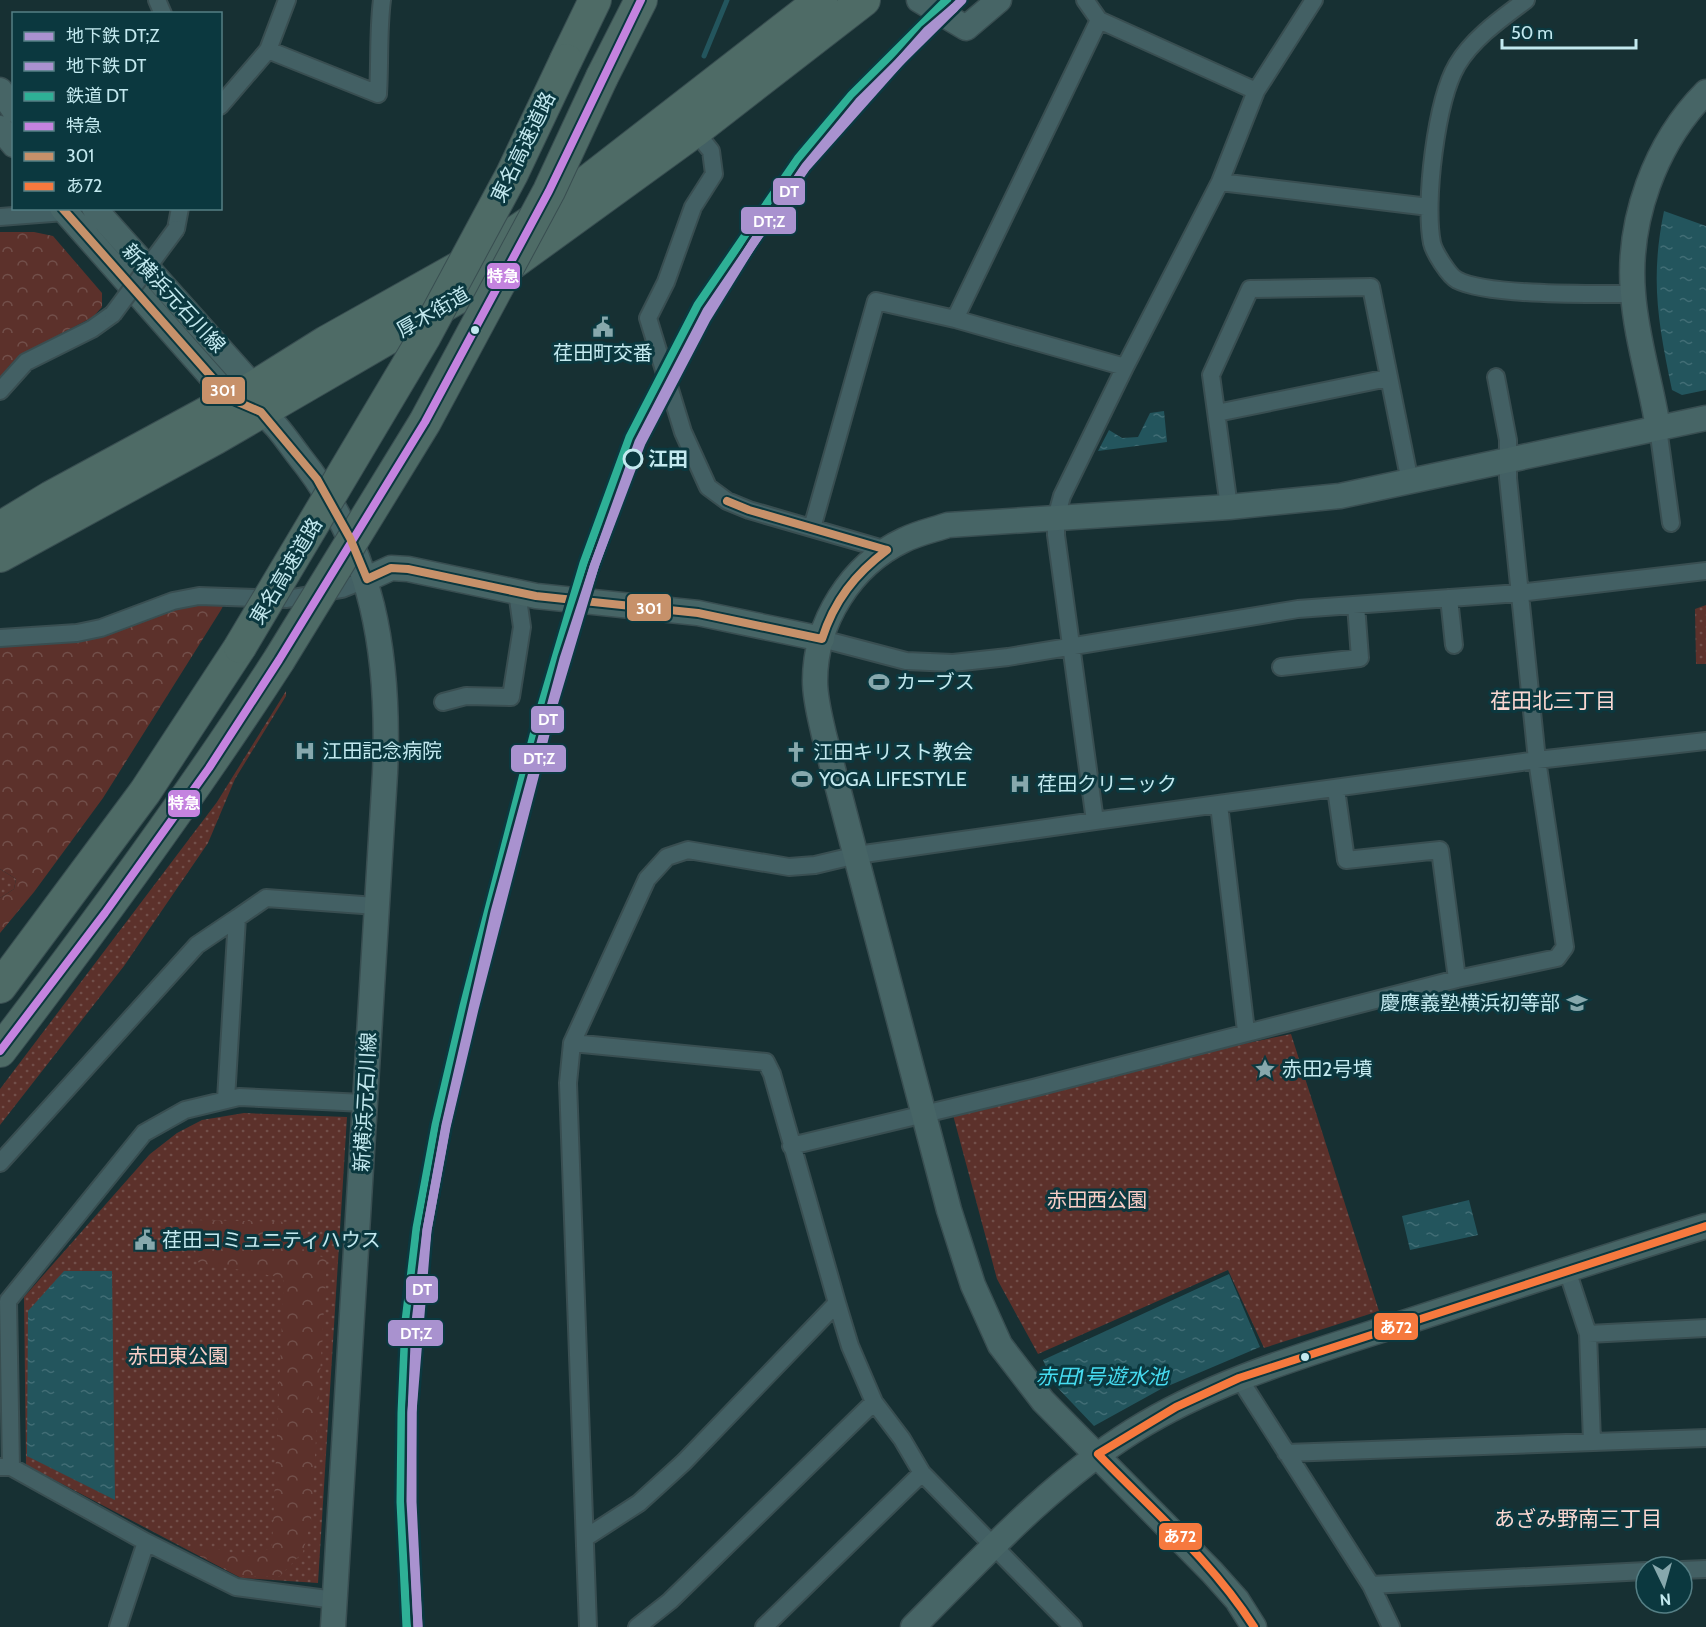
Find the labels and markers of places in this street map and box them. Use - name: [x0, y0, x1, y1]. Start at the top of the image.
- public building icon: 荏田町交番: [591, 315, 615, 339]
- unlabelled marker: [469, 324, 481, 336]
- place label: 荏田町交番: [553, 341, 653, 365]
- place label: 江田: [648, 447, 688, 471]
- marker: 江田: [623, 449, 643, 469]
- sports icon: カーブス: [867, 670, 891, 694]
- place label: カーブス: [896, 670, 975, 694]
- hospital icon: 江田記念病院: [293, 739, 317, 763]
- place label: 江田記念病院: [322, 739, 442, 763]
- church icon: 江田キリスト教会: [784, 740, 808, 764]
- place label: 江田キリスト教会: [813, 740, 973, 764]
- sports icon: YOGA LIFESTYLE: [790, 767, 814, 791]
- place label: YOGA LIFESTYLE: [818, 767, 967, 791]
- hospital icon: 荏田クリニック: [1008, 772, 1032, 796]
- place label: 荏田クリニック: [1037, 772, 1177, 796]
- place label: 慶應義塾横浜初等部: [1380, 991, 1560, 1015]
- school or university icon: 慶應義塾横浜初等部: [1565, 991, 1589, 1015]
- place icon: 赤田2号墳: [1253, 1057, 1277, 1081]
- place label: 赤田2号墳: [1282, 1057, 1372, 1081]
- public building icon: 荏田コミュニティハウス: [133, 1228, 157, 1252]
- place label: 荏田コミュニティハウス: [162, 1228, 381, 1252]
- unlabelled marker: [1299, 1351, 1311, 1363]

